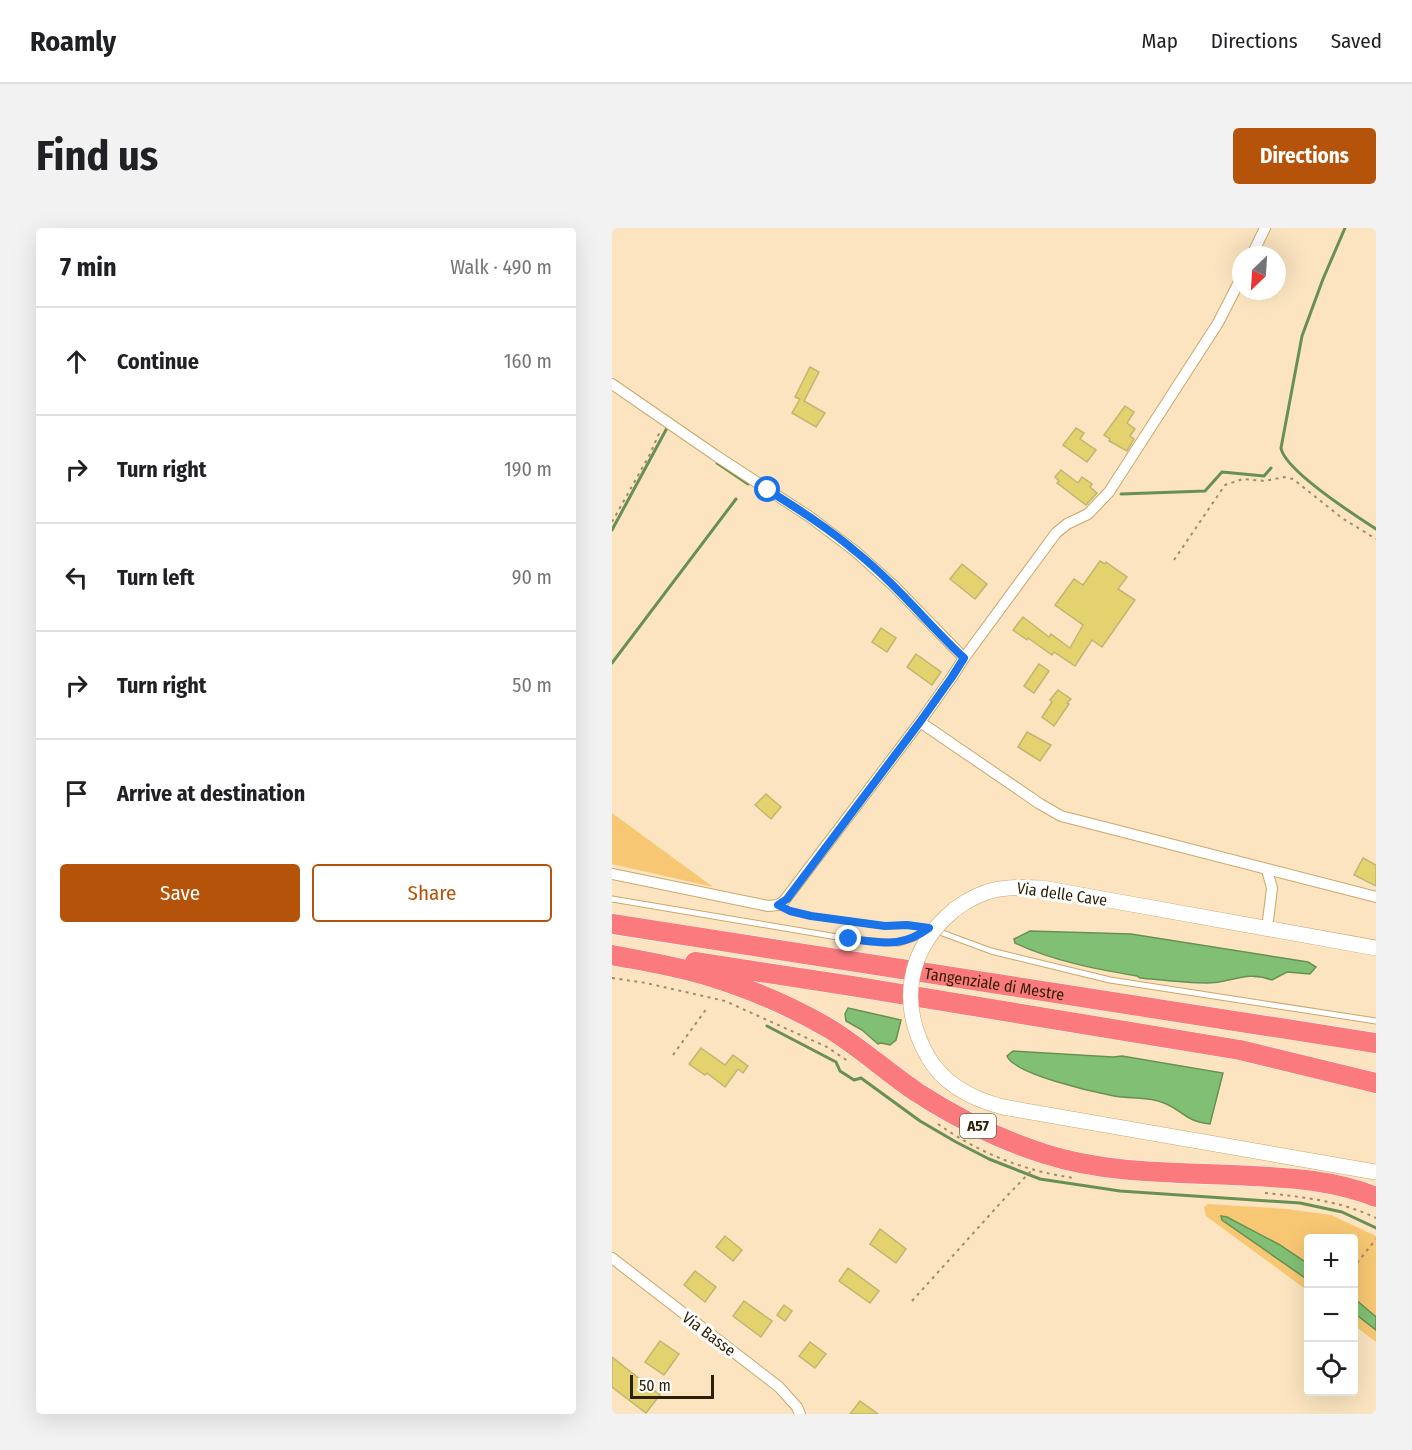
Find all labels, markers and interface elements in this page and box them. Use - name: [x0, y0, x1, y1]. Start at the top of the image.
- text: Roamly: [30, 25, 116, 58]
- text: Map: [1141, 28, 1178, 54]
- text: Directions: [1211, 28, 1298, 54]
- text: Saved: [1331, 28, 1382, 54]
- button: Directions: [1233, 128, 1376, 184]
- text: Find us: [36, 131, 158, 181]
- north arrow: [1232, 246, 1286, 300]
- text: 7 min: [60, 252, 117, 283]
- text: Walk · 490 m: [450, 255, 552, 279]
- icon: ahead: [60, 345, 93, 378]
- text: Continue: [117, 348, 199, 375]
- text: 160 m: [504, 349, 552, 373]
- icon: right: [60, 453, 93, 486]
- text: Turn right: [117, 456, 206, 483]
- text: 190 m: [504, 457, 552, 481]
- route start: [754, 476, 780, 502]
- icon: left: [60, 561, 93, 594]
- text: Turn left: [117, 564, 195, 591]
- text: 90 m: [512, 565, 552, 589]
- icon: right: [60, 669, 93, 702]
- text: Turn right: [117, 672, 206, 699]
- text: 50 m: [512, 673, 552, 697]
- icon: arrive: [60, 777, 93, 810]
- text: Arrive at destination: [117, 780, 305, 807]
- button: Save: [60, 864, 300, 922]
- button: Share: [312, 864, 552, 922]
- street label: Via delle Cave: [1016, 878, 1108, 910]
- route end: [835, 925, 861, 951]
- street label: Tangenziale di Mestre: [923, 963, 1066, 1004]
- road number: A57: [960, 1114, 996, 1138]
- map controls: [1304, 1234, 1358, 1396]
- button: +: [1304, 1234, 1358, 1288]
- button: −: [1304, 1288, 1358, 1342]
- street label: Via Basse: [679, 1308, 739, 1360]
- button: locate: [1304, 1342, 1358, 1396]
- scale bar: [630, 1372, 714, 1400]
- text: 50 m: [639, 1376, 671, 1395]

